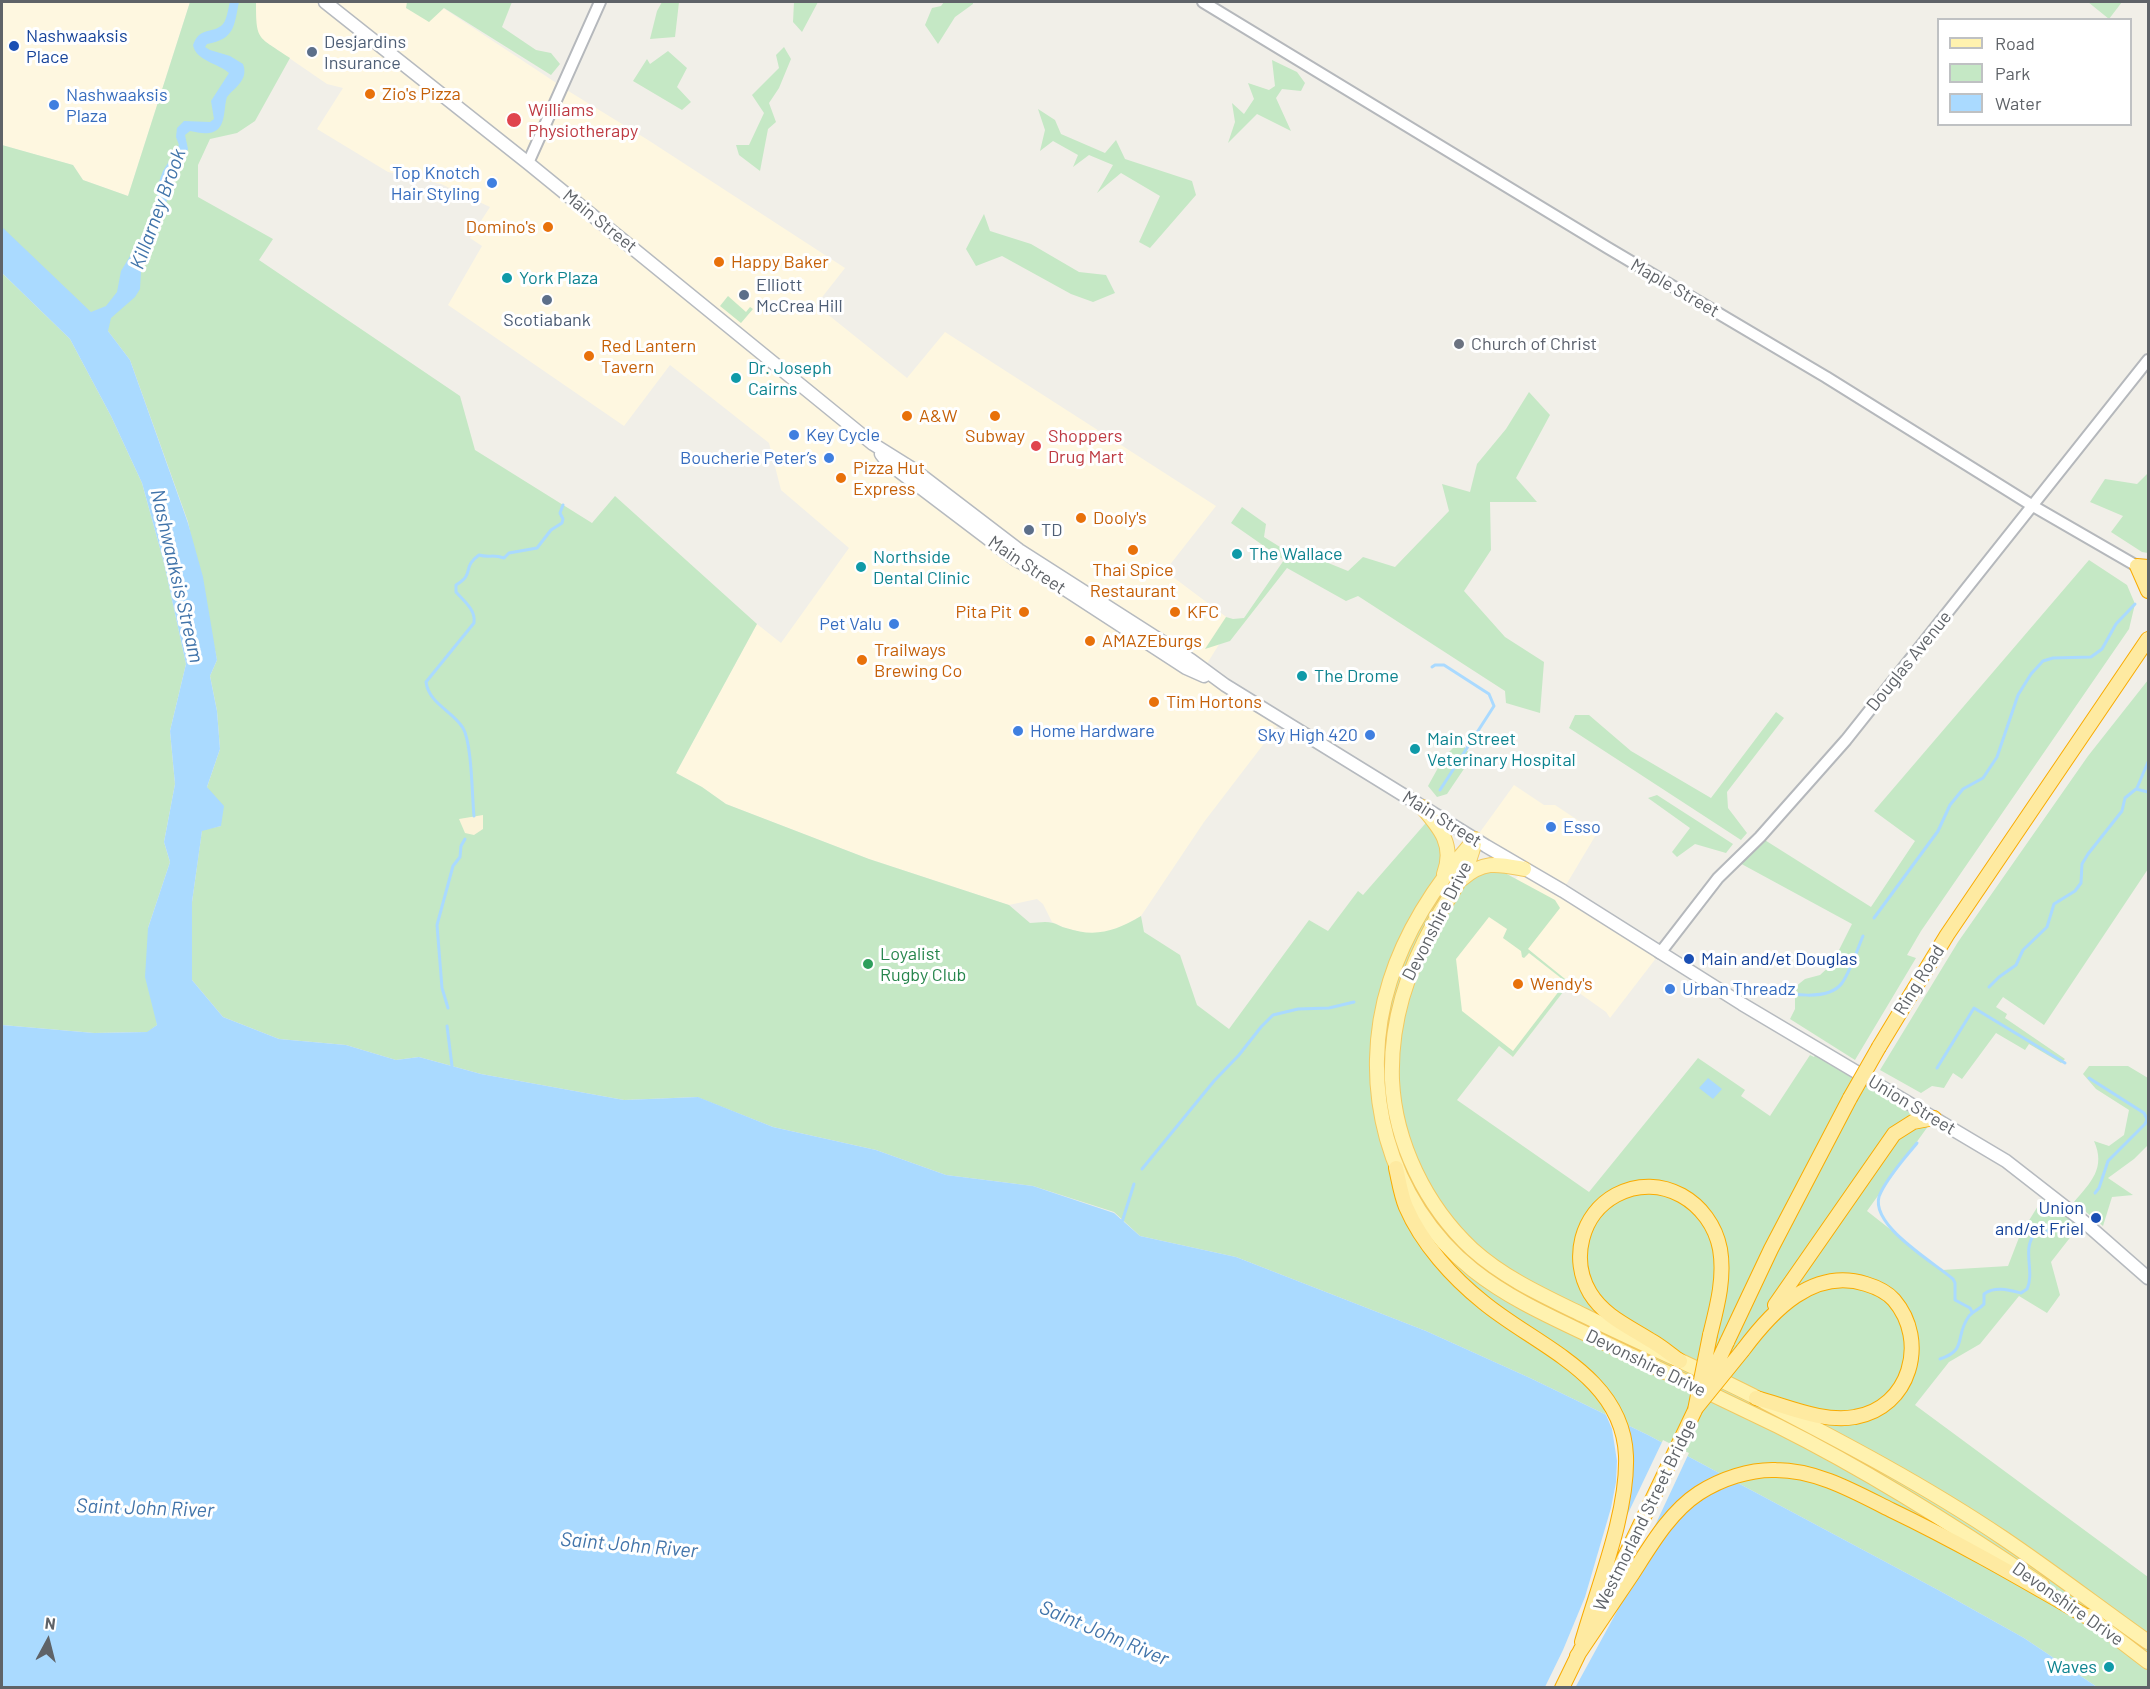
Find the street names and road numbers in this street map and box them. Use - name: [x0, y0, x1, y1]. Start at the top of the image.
- street label: Main Street: [559, 185, 641, 257]
- street label: Maple Street: [1627, 254, 1723, 322]
- street label: Main Street: [984, 531, 1070, 599]
- street label: Douglas Avenue: [1862, 606, 1956, 716]
- street label: Main Street: [1398, 786, 1486, 852]
- street label: Devonshire Drive: [1398, 858, 1476, 984]
- street label: Ring Road: [1889, 941, 1949, 1019]
- street label: Union Street: [1864, 1070, 1960, 1140]
- street label: Devonshire Drive: [1582, 1325, 1710, 1401]
- street label: Westmorland Street Bridge: [1589, 1415, 1701, 1615]
- street label: Devonshire Drive: [2008, 1558, 2128, 1650]

